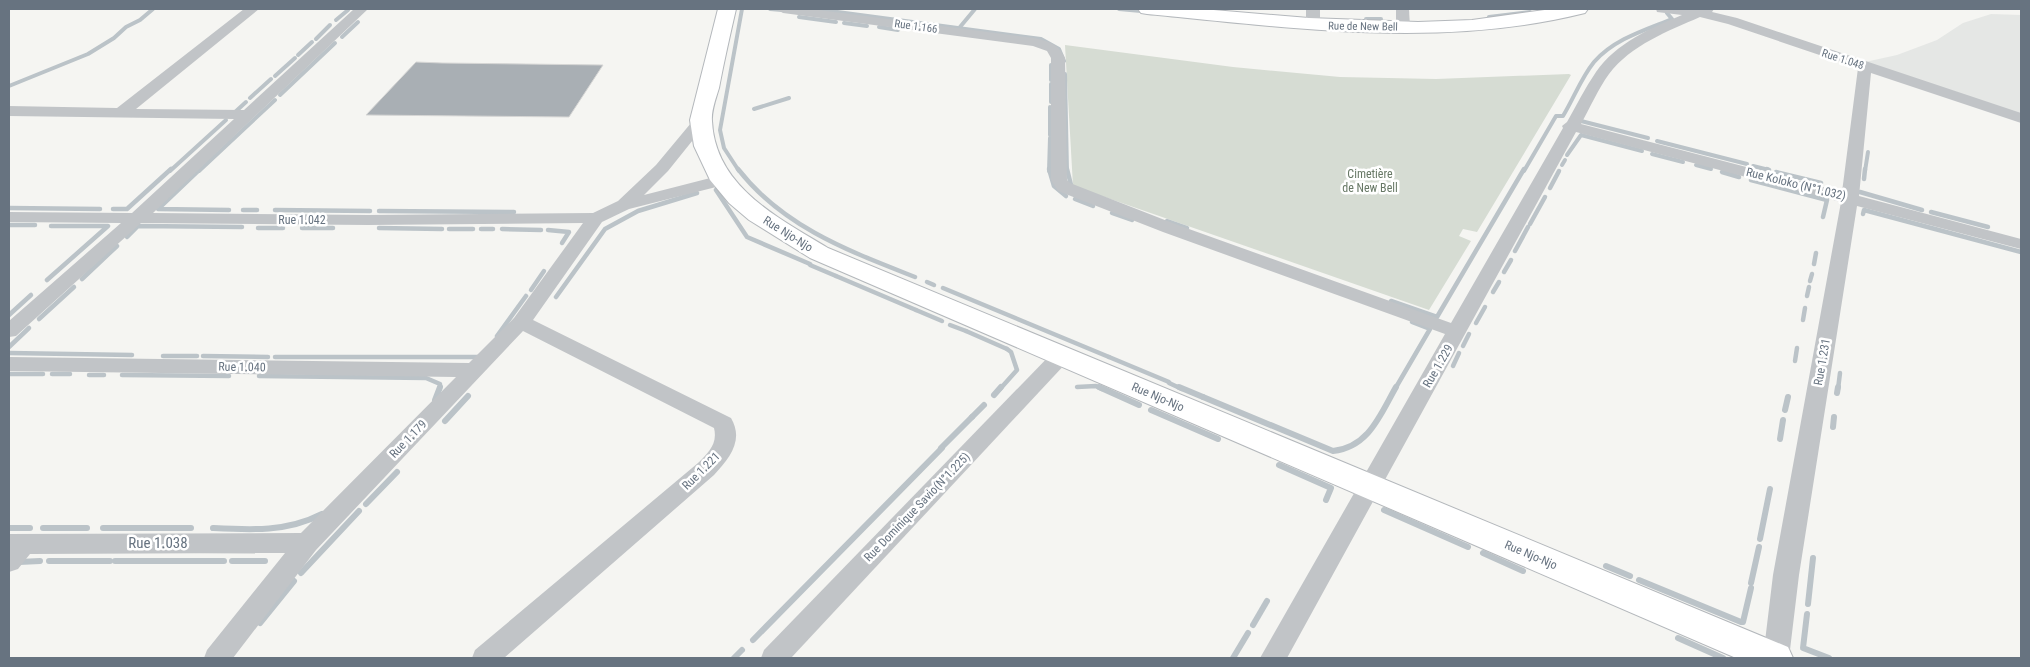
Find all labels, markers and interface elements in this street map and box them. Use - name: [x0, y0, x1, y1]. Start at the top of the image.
- street label: Rue 1.166: [894, 17, 938, 36]
- street label: Rue de New Bell: [1328, 19, 1398, 34]
- street label: Rue 1.048: [1820, 47, 1866, 72]
- street label: Rue Koloko (N°1.032): [1745, 165, 1847, 203]
- park label: Cimetière de New Bell: [1342, 167, 1398, 195]
- street label: Rue 1.042: [278, 213, 326, 227]
- street label: Rue Njo-Njo: [761, 213, 815, 255]
- street label: Rue 1.231: [1811, 337, 1833, 387]
- street label: Rue 1.229: [1420, 342, 1456, 390]
- street label: Rue 1.040: [218, 360, 266, 374]
- street label: Rue Njo-Njo: [1130, 380, 1186, 414]
- street label: Rue 1.179: [386, 417, 430, 461]
- street label: Rue 1.221: [679, 449, 723, 493]
- street label: Rue Dominique Savio(N°1.225): [861, 450, 973, 564]
- street label: Rue 1.038: [128, 534, 188, 552]
- street label: Rue Njo-Njo: [1503, 538, 1559, 572]

